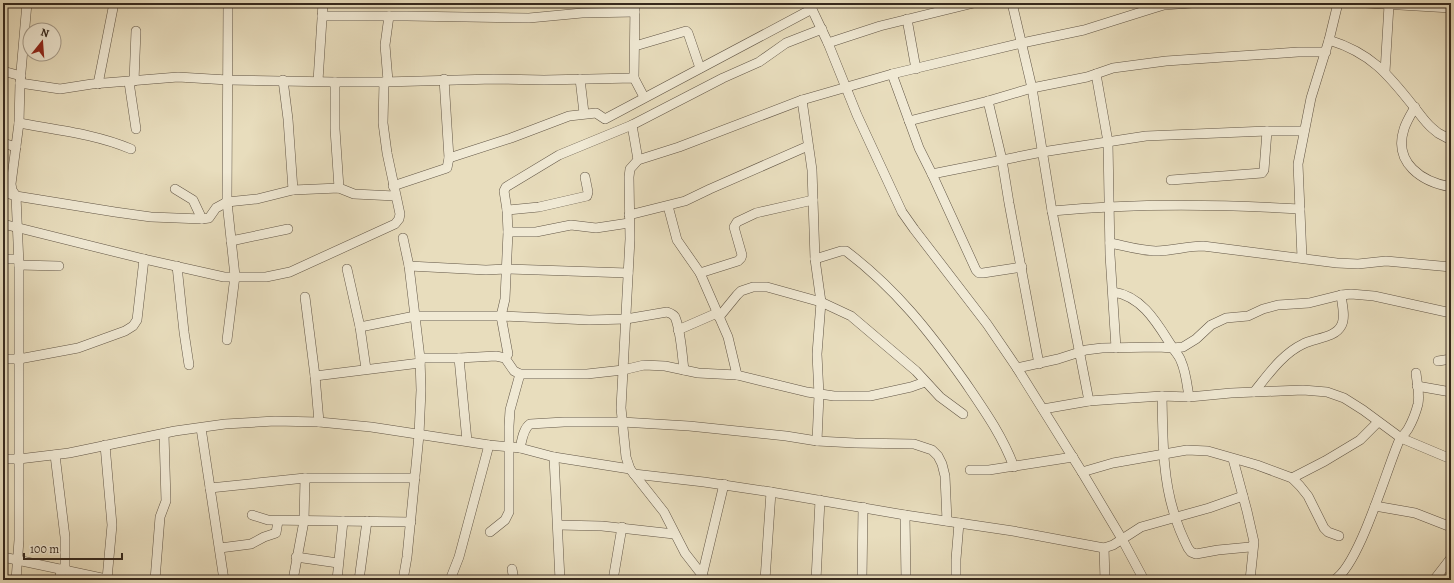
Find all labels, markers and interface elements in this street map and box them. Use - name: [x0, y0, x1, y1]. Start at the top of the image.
- north arrow: [22, 22, 62, 62]
- text: N: [39, 25, 51, 41]
- scale bar: [24, 535, 122, 561]
- text: 100 m: [30, 541, 59, 557]

